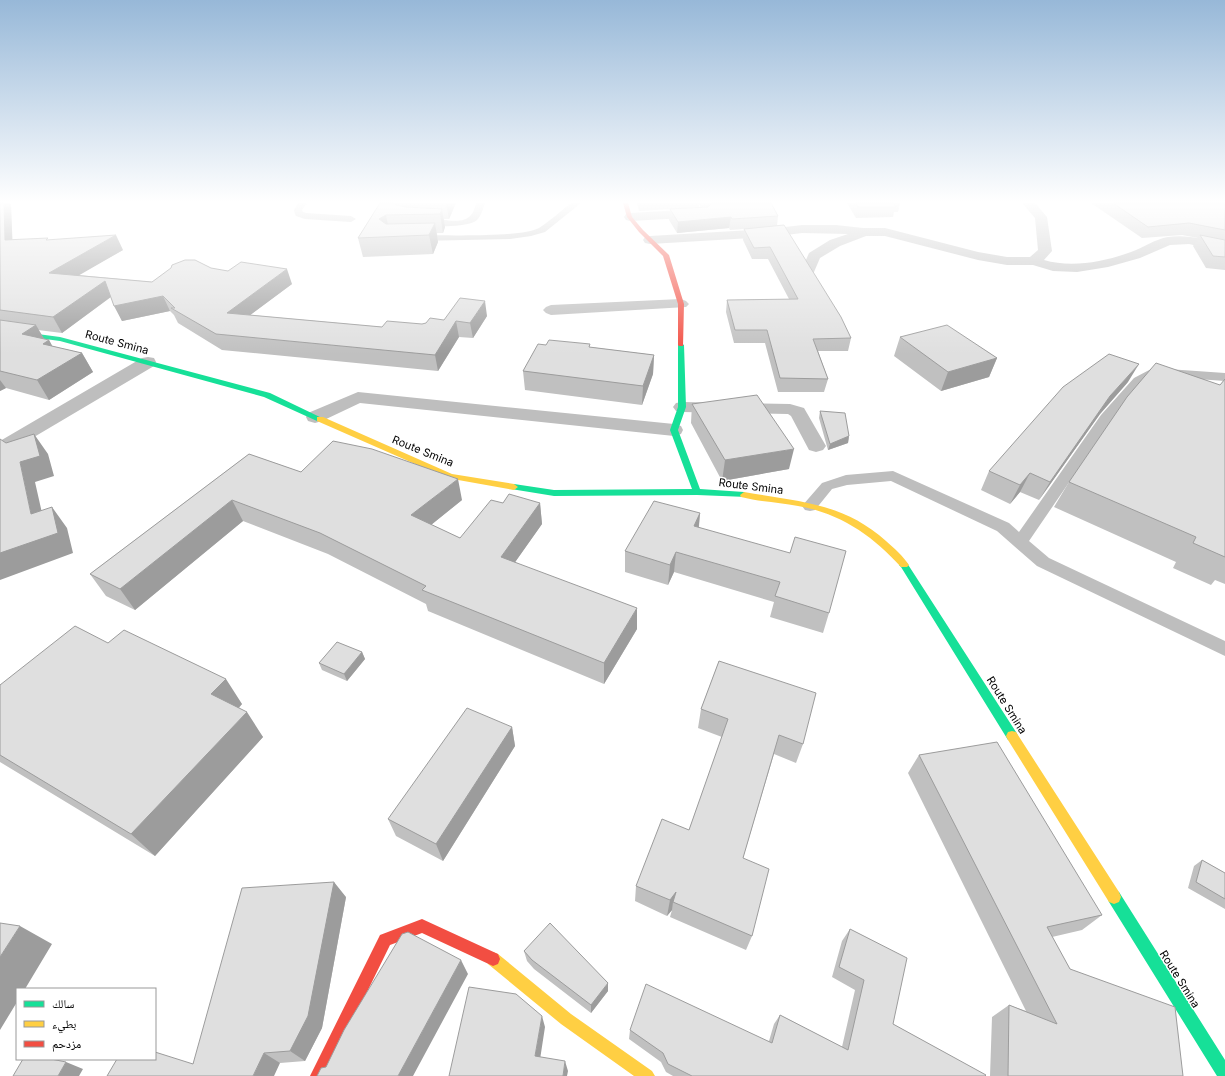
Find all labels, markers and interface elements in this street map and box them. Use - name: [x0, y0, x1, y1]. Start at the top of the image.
- street label: Route Smina: [84, 327, 150, 357]
- street label: Route Smina: [390, 432, 456, 470]
- street label: Route Smina: [718, 475, 784, 497]
- street label: Route Smina: [984, 674, 1030, 736]
- street label: Route Smina: [1157, 948, 1203, 1010]
- legend: [16, 988, 156, 1060]
- text: سالك: [52, 996, 74, 1011]
- text: بطيء: [52, 1016, 76, 1034]
- text: مزدحم: [52, 1036, 81, 1052]

